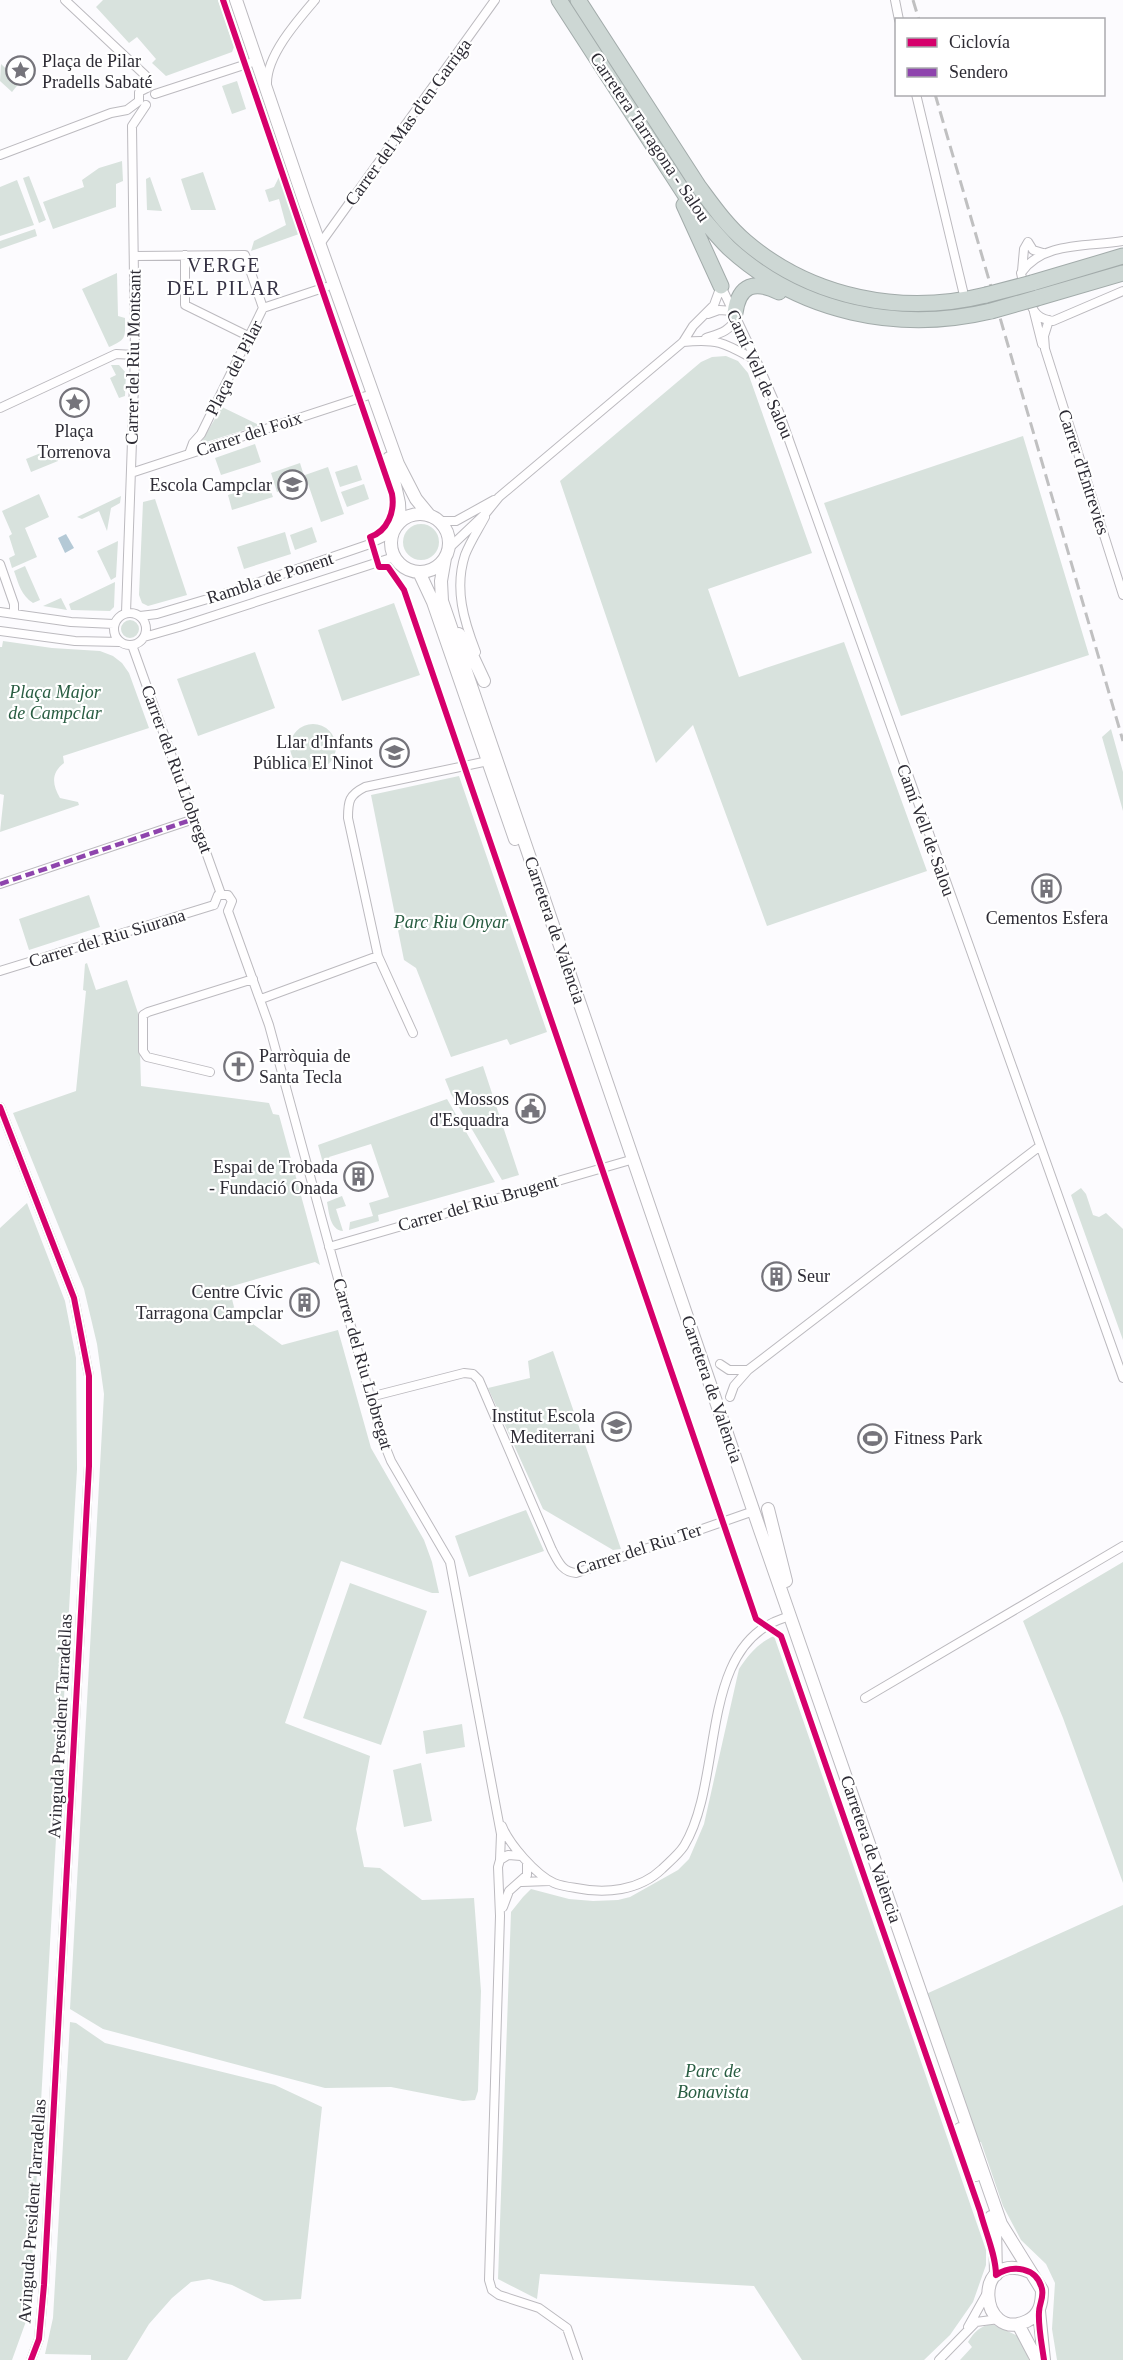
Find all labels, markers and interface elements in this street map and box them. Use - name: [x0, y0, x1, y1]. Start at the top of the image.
- legend: [895, 18, 1105, 96]
- text: Ciclovía: [949, 32, 1010, 52]
- street label: Carrer del Mas d'en Garriga: [341, 35, 475, 209]
- street label: Carretera Tarragona - Salou: [586, 49, 714, 225]
- place label: Plaça de Pilar Pradells Sabaté: [42, 51, 152, 92]
- place icon: Plaça de Pilar Pradells Sabaté: [5, 55, 37, 87]
- text: Sendero: [949, 62, 1008, 82]
- district label: VERGE DEL PILAR: [167, 254, 281, 299]
- street label: Carrer del Riu Montsant: [121, 269, 145, 445]
- street label: Camí Vell de Salou: [723, 306, 797, 442]
- street label: Plaça del Pilar: [201, 317, 267, 419]
- place icon: Plaça Torrenova: [58, 386, 90, 418]
- street label: Carrer del Foix: [194, 407, 304, 461]
- street label: Carrer d'Entrevies: [1054, 407, 1114, 537]
- place label: Plaça Torrenova: [37, 421, 111, 462]
- school or university icon: Escola Campclar: [277, 469, 309, 501]
- place label: Escola Campclar: [150, 475, 272, 495]
- street label: Rambla de Ponent: [204, 548, 336, 608]
- park label: Plaça Major de Campclar: [8, 682, 103, 723]
- street label: Carrer del Riu Llobregat: [137, 682, 217, 856]
- place label: Llar d'Infants Pública El Ninot: [253, 732, 373, 773]
- school or university icon: Llar d'Infants Pública El Ninot: [378, 736, 410, 768]
- street label: Camí Vell de Salou: [893, 761, 959, 899]
- street label: Carretera de València: [520, 854, 590, 1006]
- building icon: Cementos Esfera: [1031, 873, 1063, 905]
- street label: Carrer del Riu Siurana: [26, 905, 188, 971]
- place label: Cementos Esfera: [986, 908, 1108, 928]
- park label: Parc Riu Onyar: [393, 912, 509, 932]
- place label: Parròquia de Santa Tecla: [259, 1046, 350, 1087]
- church icon: Parròquia de Santa Tecla: [222, 1050, 254, 1082]
- place label: Mossos d'Esquadra: [430, 1089, 509, 1130]
- public building icon: Mossos d'Esquadra: [514, 1093, 546, 1125]
- place label: Espai de Trobada - Fundació Onada: [209, 1157, 338, 1198]
- building icon: Espai de Trobada - Fundació Onada: [343, 1161, 375, 1193]
- street label: Carrer del Riu Brugent: [396, 1171, 560, 1235]
- building icon: Seur: [760, 1260, 792, 1292]
- place label: Seur: [797, 1266, 830, 1286]
- street label: Carrer del Riu Llobregat: [329, 1276, 397, 1452]
- place label: Centre Cívic Tarragona Campclar: [136, 1282, 283, 1323]
- building icon: Centre Cívic Tarragona Campclar: [288, 1286, 320, 1318]
- street label: Carretera de València: [677, 1313, 747, 1465]
- place label: Institut Escola Mediterrani: [492, 1406, 595, 1447]
- school or university icon: Institut Escola Mediterrani: [600, 1410, 632, 1442]
- sports icon: Fitness Park: [857, 1422, 889, 1454]
- place label: Fitness Park: [894, 1428, 983, 1448]
- street label: Carrer del Riu Ter: [574, 1519, 704, 1579]
- street label: Avinguda President Tarradellas: [44, 1613, 76, 1839]
- street label: Carretera de València: [836, 1773, 906, 1925]
- park label: Parc de Bonavista: [677, 2061, 749, 2102]
- street label: Avinguda President Tarradellas: [14, 2098, 50, 2324]

